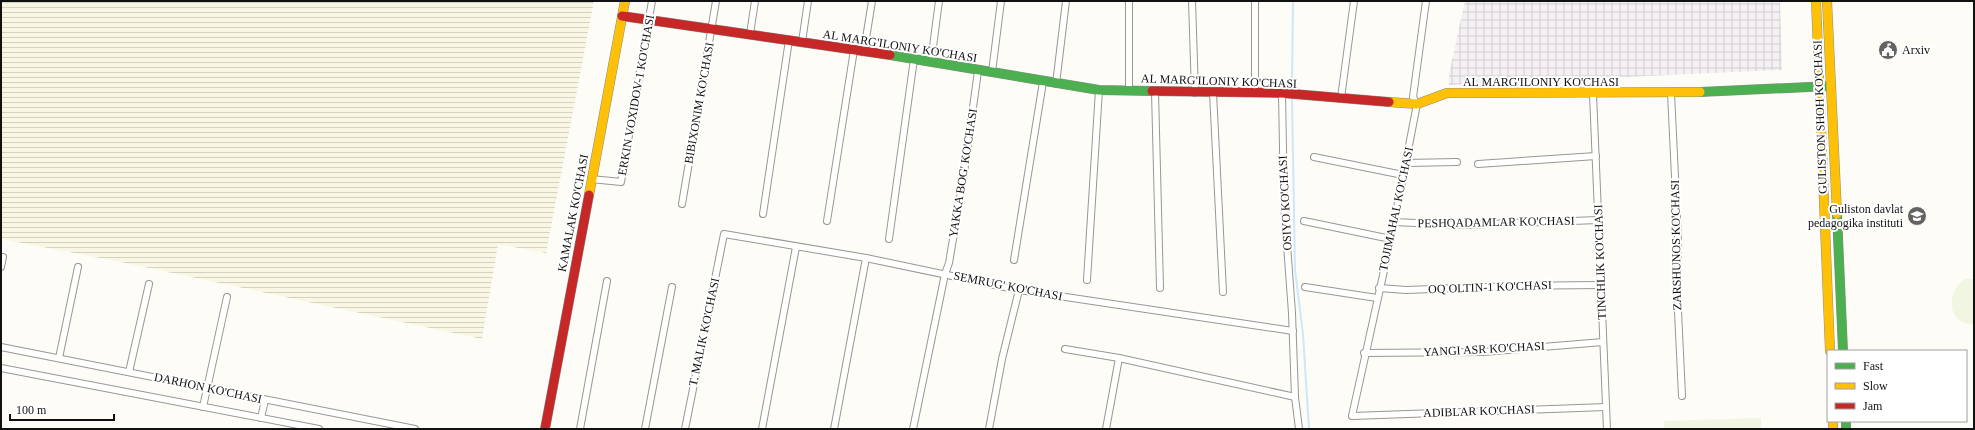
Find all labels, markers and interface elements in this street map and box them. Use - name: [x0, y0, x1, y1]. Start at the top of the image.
- street label: ERKIN VOXIDOV-1 KO'CHASI: [615, 14, 657, 176]
- street label: AL MARG'ILONIY KO'CHASI: [822, 27, 978, 65]
- public building icon: Arxiv: [1877, 39, 1899, 61]
- street label: GULISTON SHOH KO'CHASI: [1810, 40, 1830, 194]
- street label: BIBIXONIM KO'CHASI: [681, 41, 717, 165]
- place label: Arxiv: [1902, 43, 1930, 57]
- street label: AL MARG'ILONIY KO'CHASI: [1141, 71, 1297, 91]
- street label: AL MARG'ILONIY KO'CHASI: [1463, 75, 1619, 89]
- street label: YAKKA BOG' KO'CHASI: [946, 108, 980, 238]
- street label: TOJIMAHAL KO'CHASI: [1376, 146, 1416, 272]
- street label: KAMALAK KO'CHASI: [555, 153, 591, 273]
- street label: OSIYO KO'CHASI: [1276, 155, 1294, 251]
- street label: ZARSHUNOS KO'CHASI: [1668, 180, 1684, 310]
- place label: Guliston davlat pedagogika instituti: [1808, 202, 1904, 230]
- street label: TINCHLIK KO'CHASI: [1591, 204, 1609, 320]
- school or university icon: Guliston davlat pedagogika instituti: [1906, 205, 1928, 227]
- street label: PESHQADAMLAR KO'CHASI: [1417, 214, 1575, 230]
- street label: SEMRUG' KO'CHASI: [952, 269, 1064, 303]
- street label: T. MALIK KO'CHASI: [686, 277, 722, 387]
- street label: OQ OLTIN-1 KO'CHASI: [1428, 278, 1552, 296]
- street label: YANGI ASR KO'CHASI: [1423, 339, 1545, 359]
- legend: [1827, 350, 1967, 422]
- text: Fast: [1863, 359, 1884, 373]
- street label: DARHON KO'CHASI: [153, 370, 263, 406]
- text: Slow: [1863, 379, 1888, 393]
- scale bar: [10, 396, 114, 422]
- text: Jam: [1863, 399, 1883, 413]
- street label: ADIBLAR KO'CHASI: [1423, 402, 1535, 420]
- text: 100 m: [16, 403, 47, 417]

